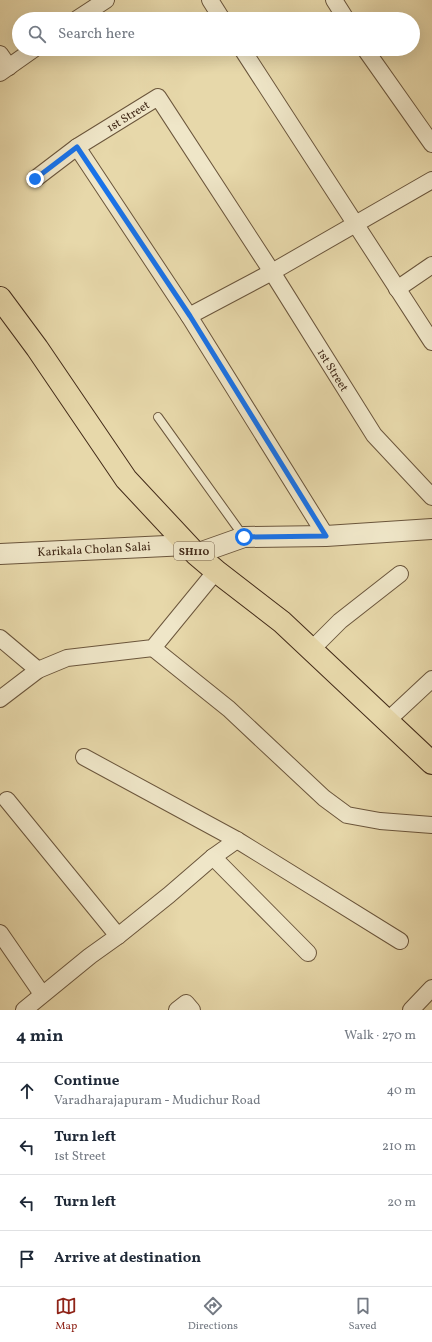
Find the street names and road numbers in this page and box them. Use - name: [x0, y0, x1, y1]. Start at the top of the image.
- street label: 1st Street: [104, 97, 153, 136]
- street label: 1st Street: [313, 346, 352, 395]
- street label: Karikala Cholan Salai: [37, 539, 151, 561]
- road number: SH110: [174, 542, 214, 560]

